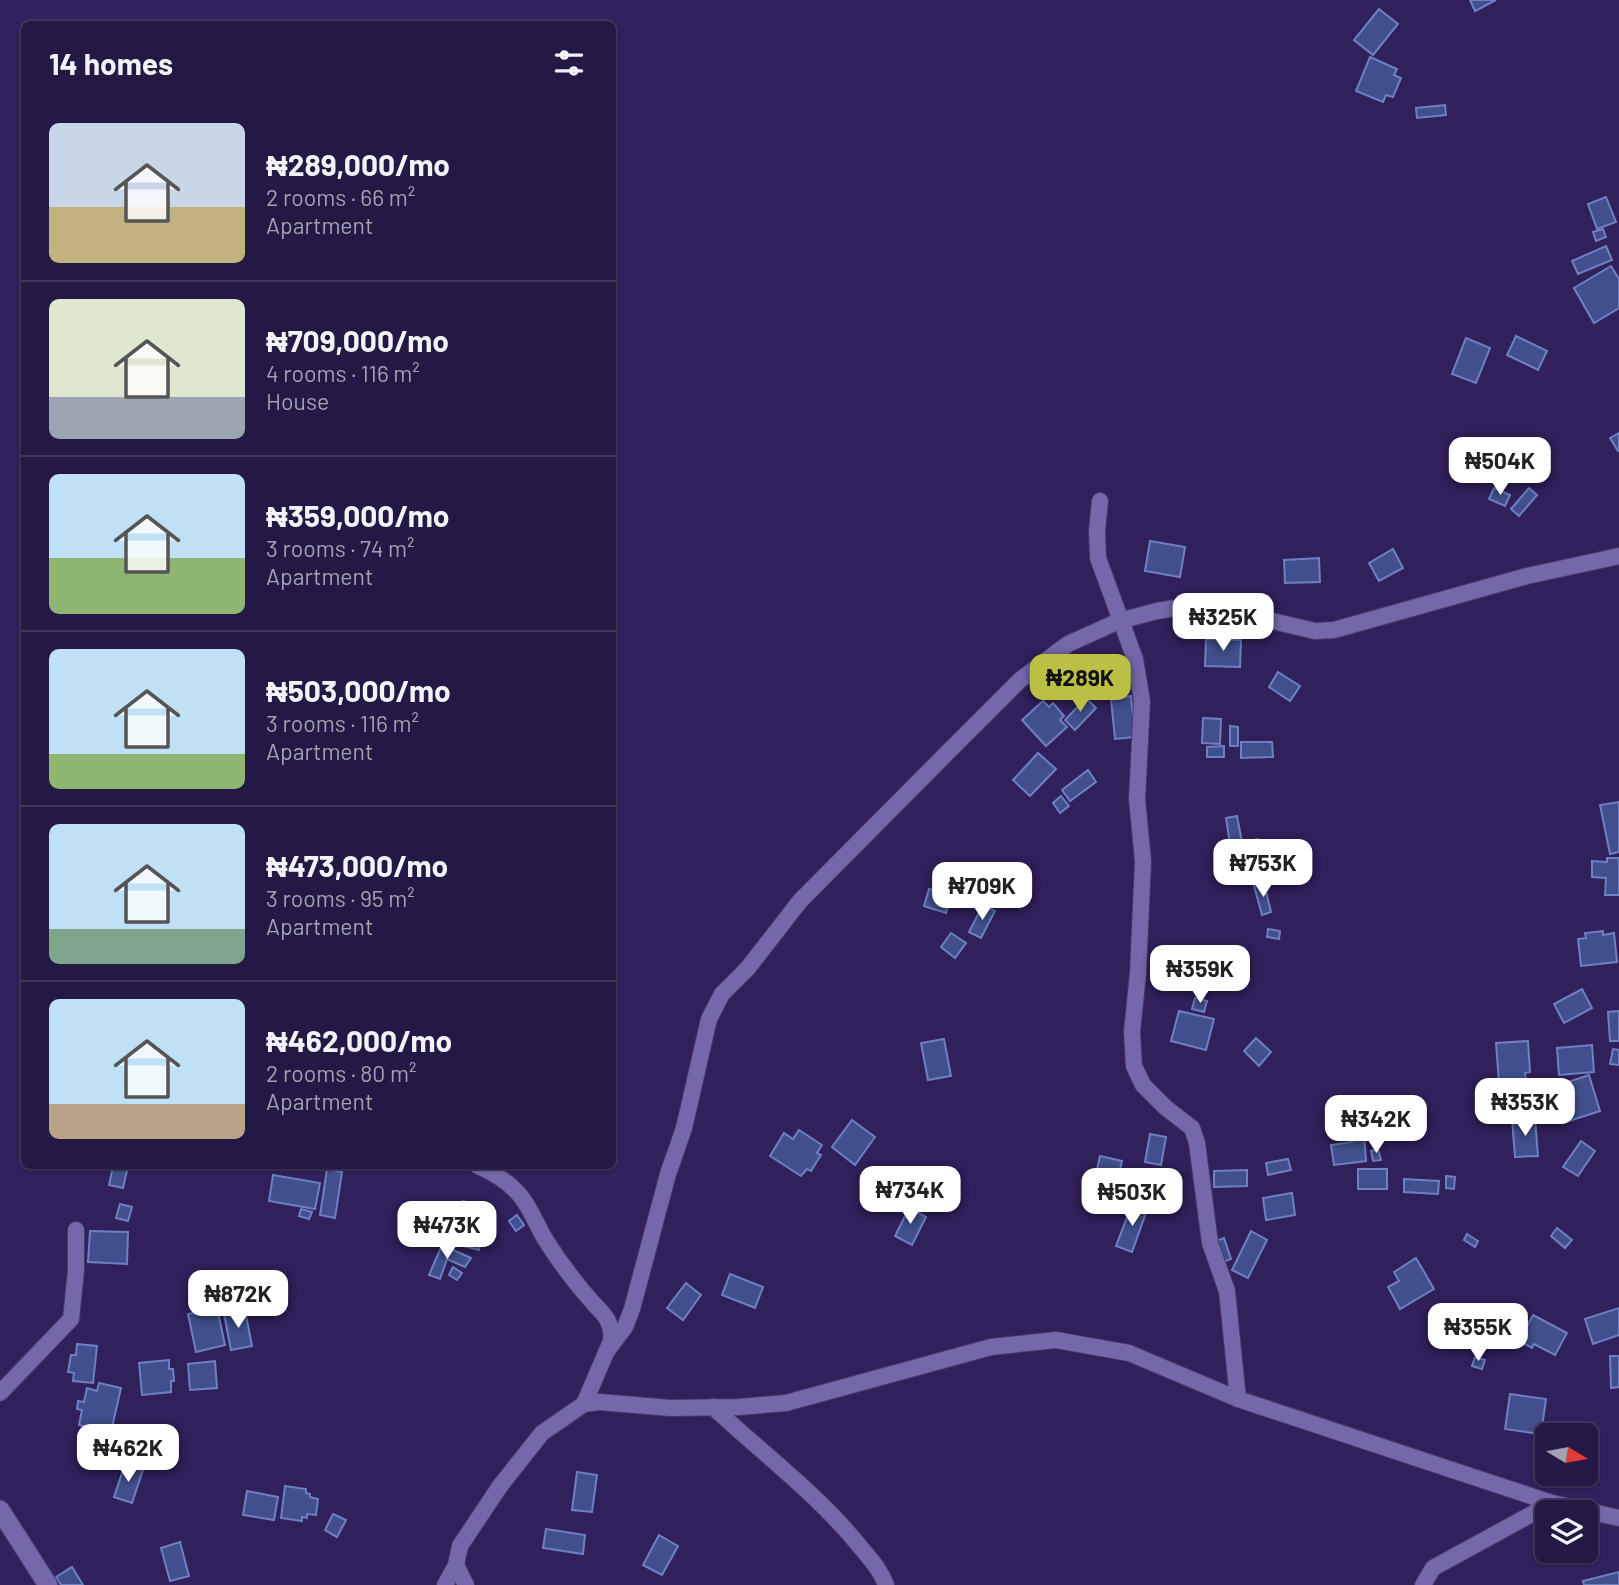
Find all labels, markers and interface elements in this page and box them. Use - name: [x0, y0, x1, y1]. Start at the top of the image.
- icon: filters: [550, 44, 588, 82]
- text: 14 homes: [49, 45, 173, 81]
- text: ₦289,000/mo: [266, 146, 450, 182]
- icon: home: [105, 151, 189, 235]
- text: 2 rooms · 66 m²: [266, 183, 415, 211]
- text: Apartment: [266, 211, 373, 239]
- text: ₦709,000/mo: [266, 322, 449, 358]
- icon: home: [105, 327, 189, 411]
- text: 4 rooms · 116 m²: [266, 359, 420, 387]
- text: House: [266, 387, 329, 415]
- pin: ₦504K: [1451, 438, 1549, 497]
- text: ₦504K: [1465, 446, 1535, 474]
- text: ₦359,000/mo: [266, 497, 449, 533]
- icon: home: [105, 502, 189, 586]
- text: 3 rooms · 74 m²: [266, 534, 415, 562]
- text: Apartment: [266, 562, 373, 590]
- pin: ₦325K: [1174, 594, 1272, 653]
- text: ₦325K: [1189, 602, 1257, 630]
- pin: ₦289K: [1031, 654, 1129, 714]
- text: ₦289K: [1046, 663, 1114, 691]
- text: ₦503,000/mo: [266, 672, 451, 708]
- icon: home: [105, 677, 189, 761]
- text: 3 rooms · 116 m²: [266, 709, 419, 737]
- text: Apartment: [266, 737, 373, 765]
- pin: ₦753K: [1214, 839, 1312, 899]
- text: ₦473,000/mo: [266, 847, 448, 883]
- text: ₦753K: [1229, 848, 1297, 876]
- icon: home: [105, 852, 189, 936]
- pin: ₦709K: [933, 862, 1031, 922]
- text: ₦709K: [948, 871, 1016, 899]
- text: 3 rooms · 95 m²: [266, 884, 415, 912]
- text: Apartment: [266, 912, 373, 940]
- pin: ₦359K: [1151, 946, 1249, 1005]
- text: ₦359K: [1166, 954, 1234, 982]
- text: ₦462,000/mo: [266, 1022, 452, 1058]
- icon: home: [105, 1027, 189, 1111]
- text: 2 rooms · 80 m²: [266, 1059, 416, 1087]
- pin: ₦353K: [1476, 1078, 1574, 1138]
- text: Apartment: [266, 1087, 373, 1115]
- text: ₦353K: [1491, 1087, 1559, 1115]
- pin: ₦342K: [1327, 1096, 1425, 1155]
- text: ₦342K: [1341, 1104, 1411, 1132]
- pin: ₦734K: [861, 1166, 959, 1226]
- pin: ₦503K: [1083, 1168, 1181, 1228]
- text: ₦734K: [876, 1175, 944, 1203]
- text: ₦503K: [1098, 1177, 1166, 1205]
- pin: ₦473K: [398, 1202, 496, 1261]
- text: ₦473K: [413, 1210, 481, 1238]
- pin: ₦872K: [189, 1270, 287, 1330]
- text: ₦872K: [204, 1279, 272, 1307]
- pin: ₦355K: [1429, 1304, 1527, 1363]
- text: ₦355K: [1444, 1312, 1512, 1340]
- north arrow: [1535, 1423, 1598, 1486]
- map controls: [1535, 1423, 1598, 1563]
- pin: ₦462K: [79, 1424, 177, 1484]
- text: ₦462K: [93, 1433, 163, 1461]
- button: layers: [1535, 1500, 1598, 1563]

